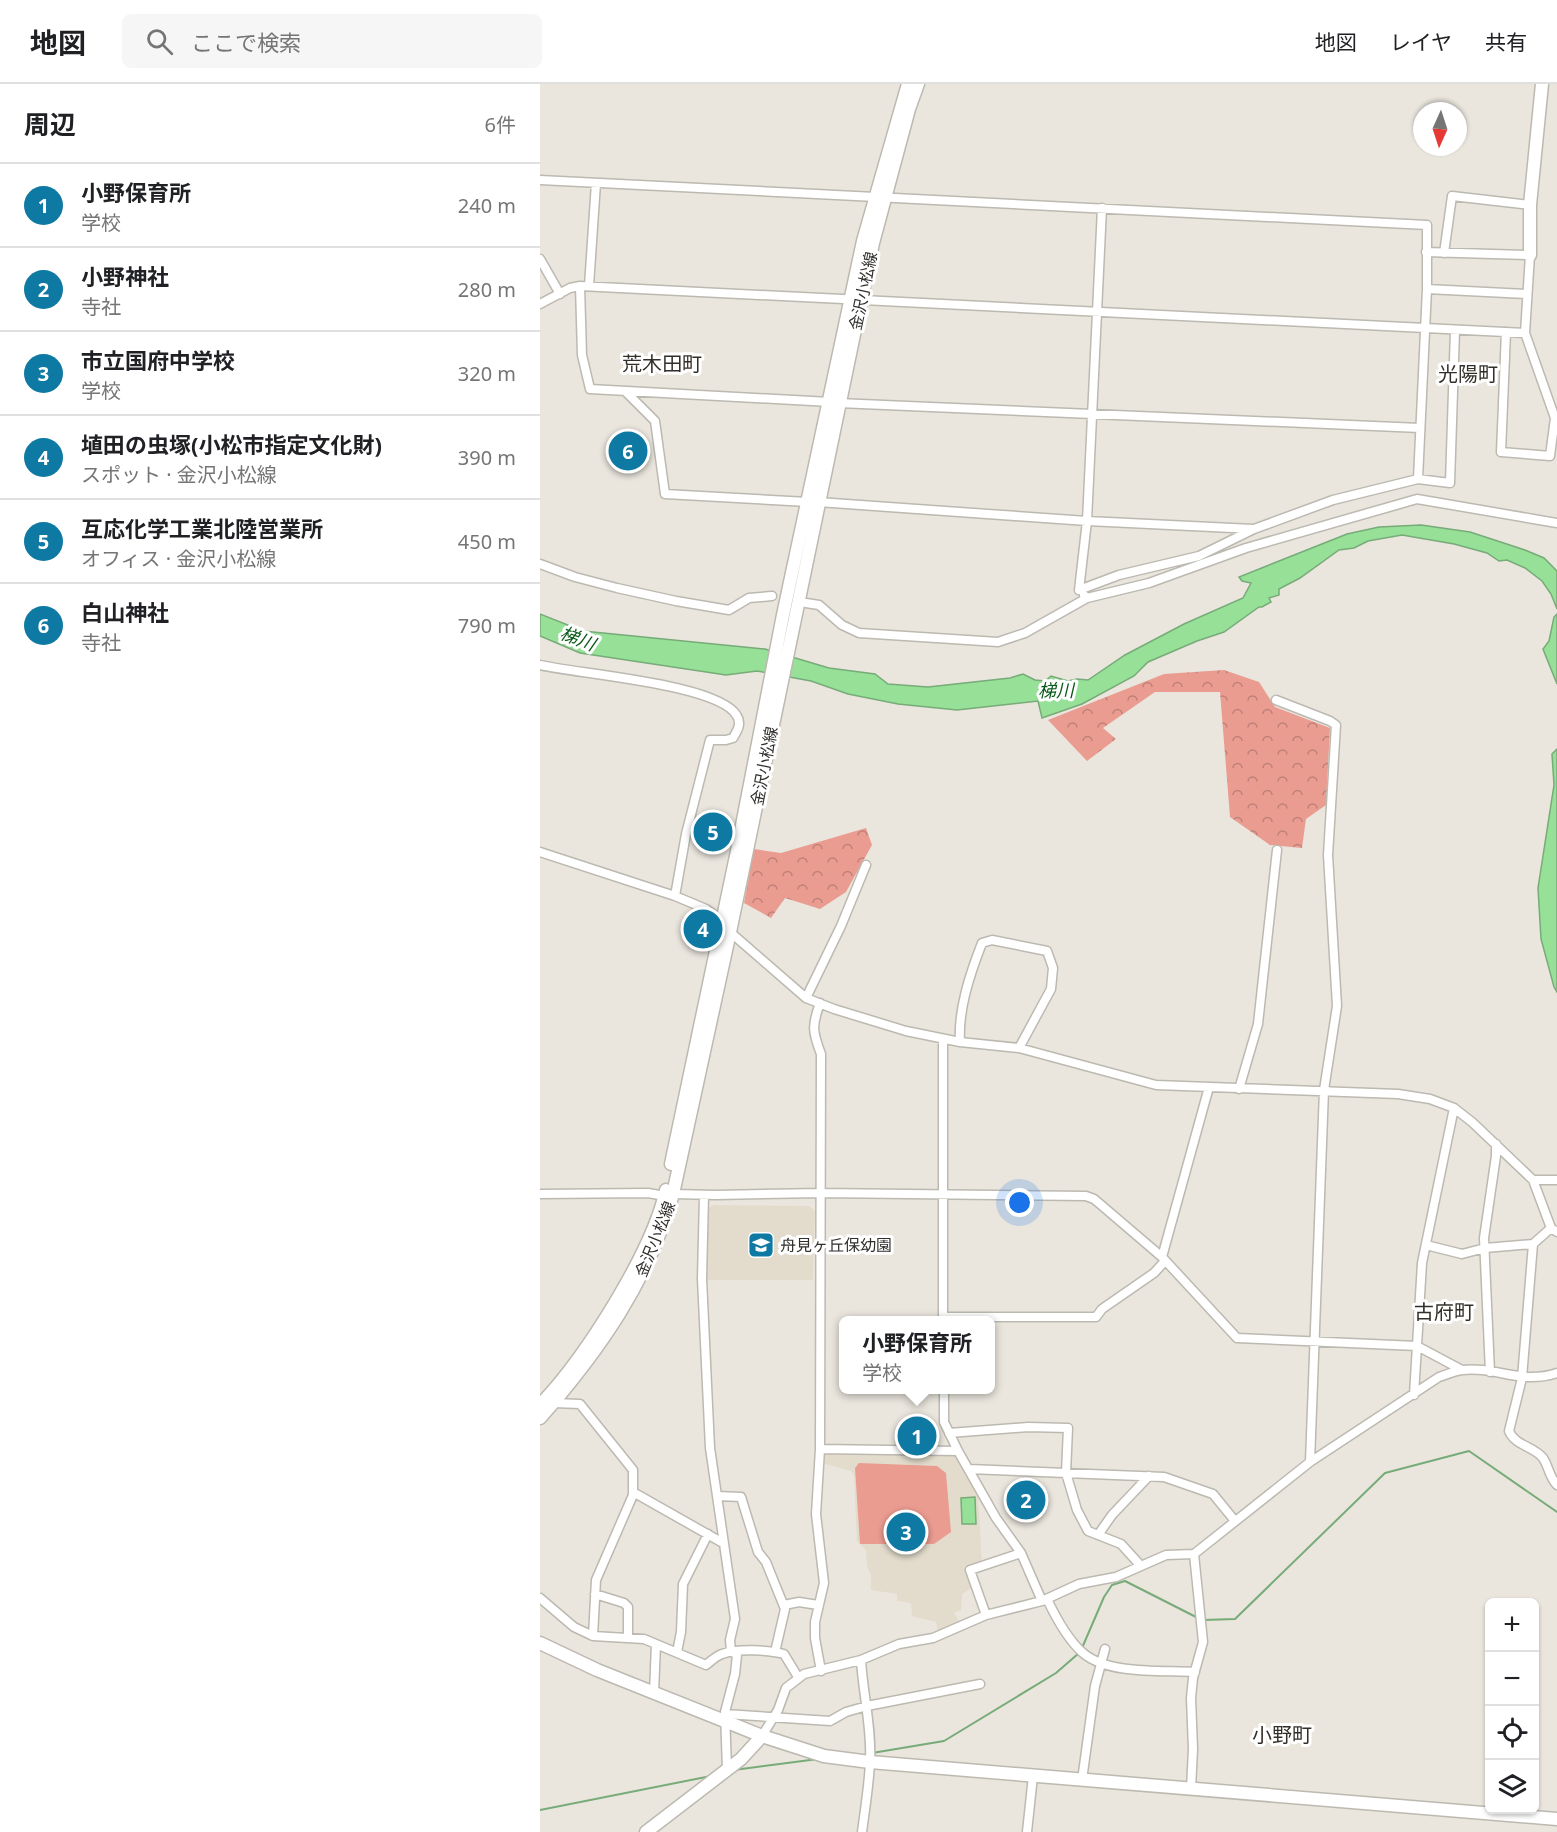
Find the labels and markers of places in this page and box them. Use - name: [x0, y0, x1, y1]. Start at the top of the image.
- pin: 6: [608, 428, 647, 473]
- pin: 5: [694, 810, 732, 855]
- pin: 4: [684, 906, 722, 952]
- school or university icon: 舟見ヶ丘保幼園: [746, 1230, 776, 1260]
- place label: 舟見ヶ丘保幼園: [780, 1234, 892, 1256]
- pin: 1: [898, 1414, 937, 1458]
- pin: 2: [1006, 1478, 1046, 1522]
- pin: 3: [886, 1510, 926, 1554]

